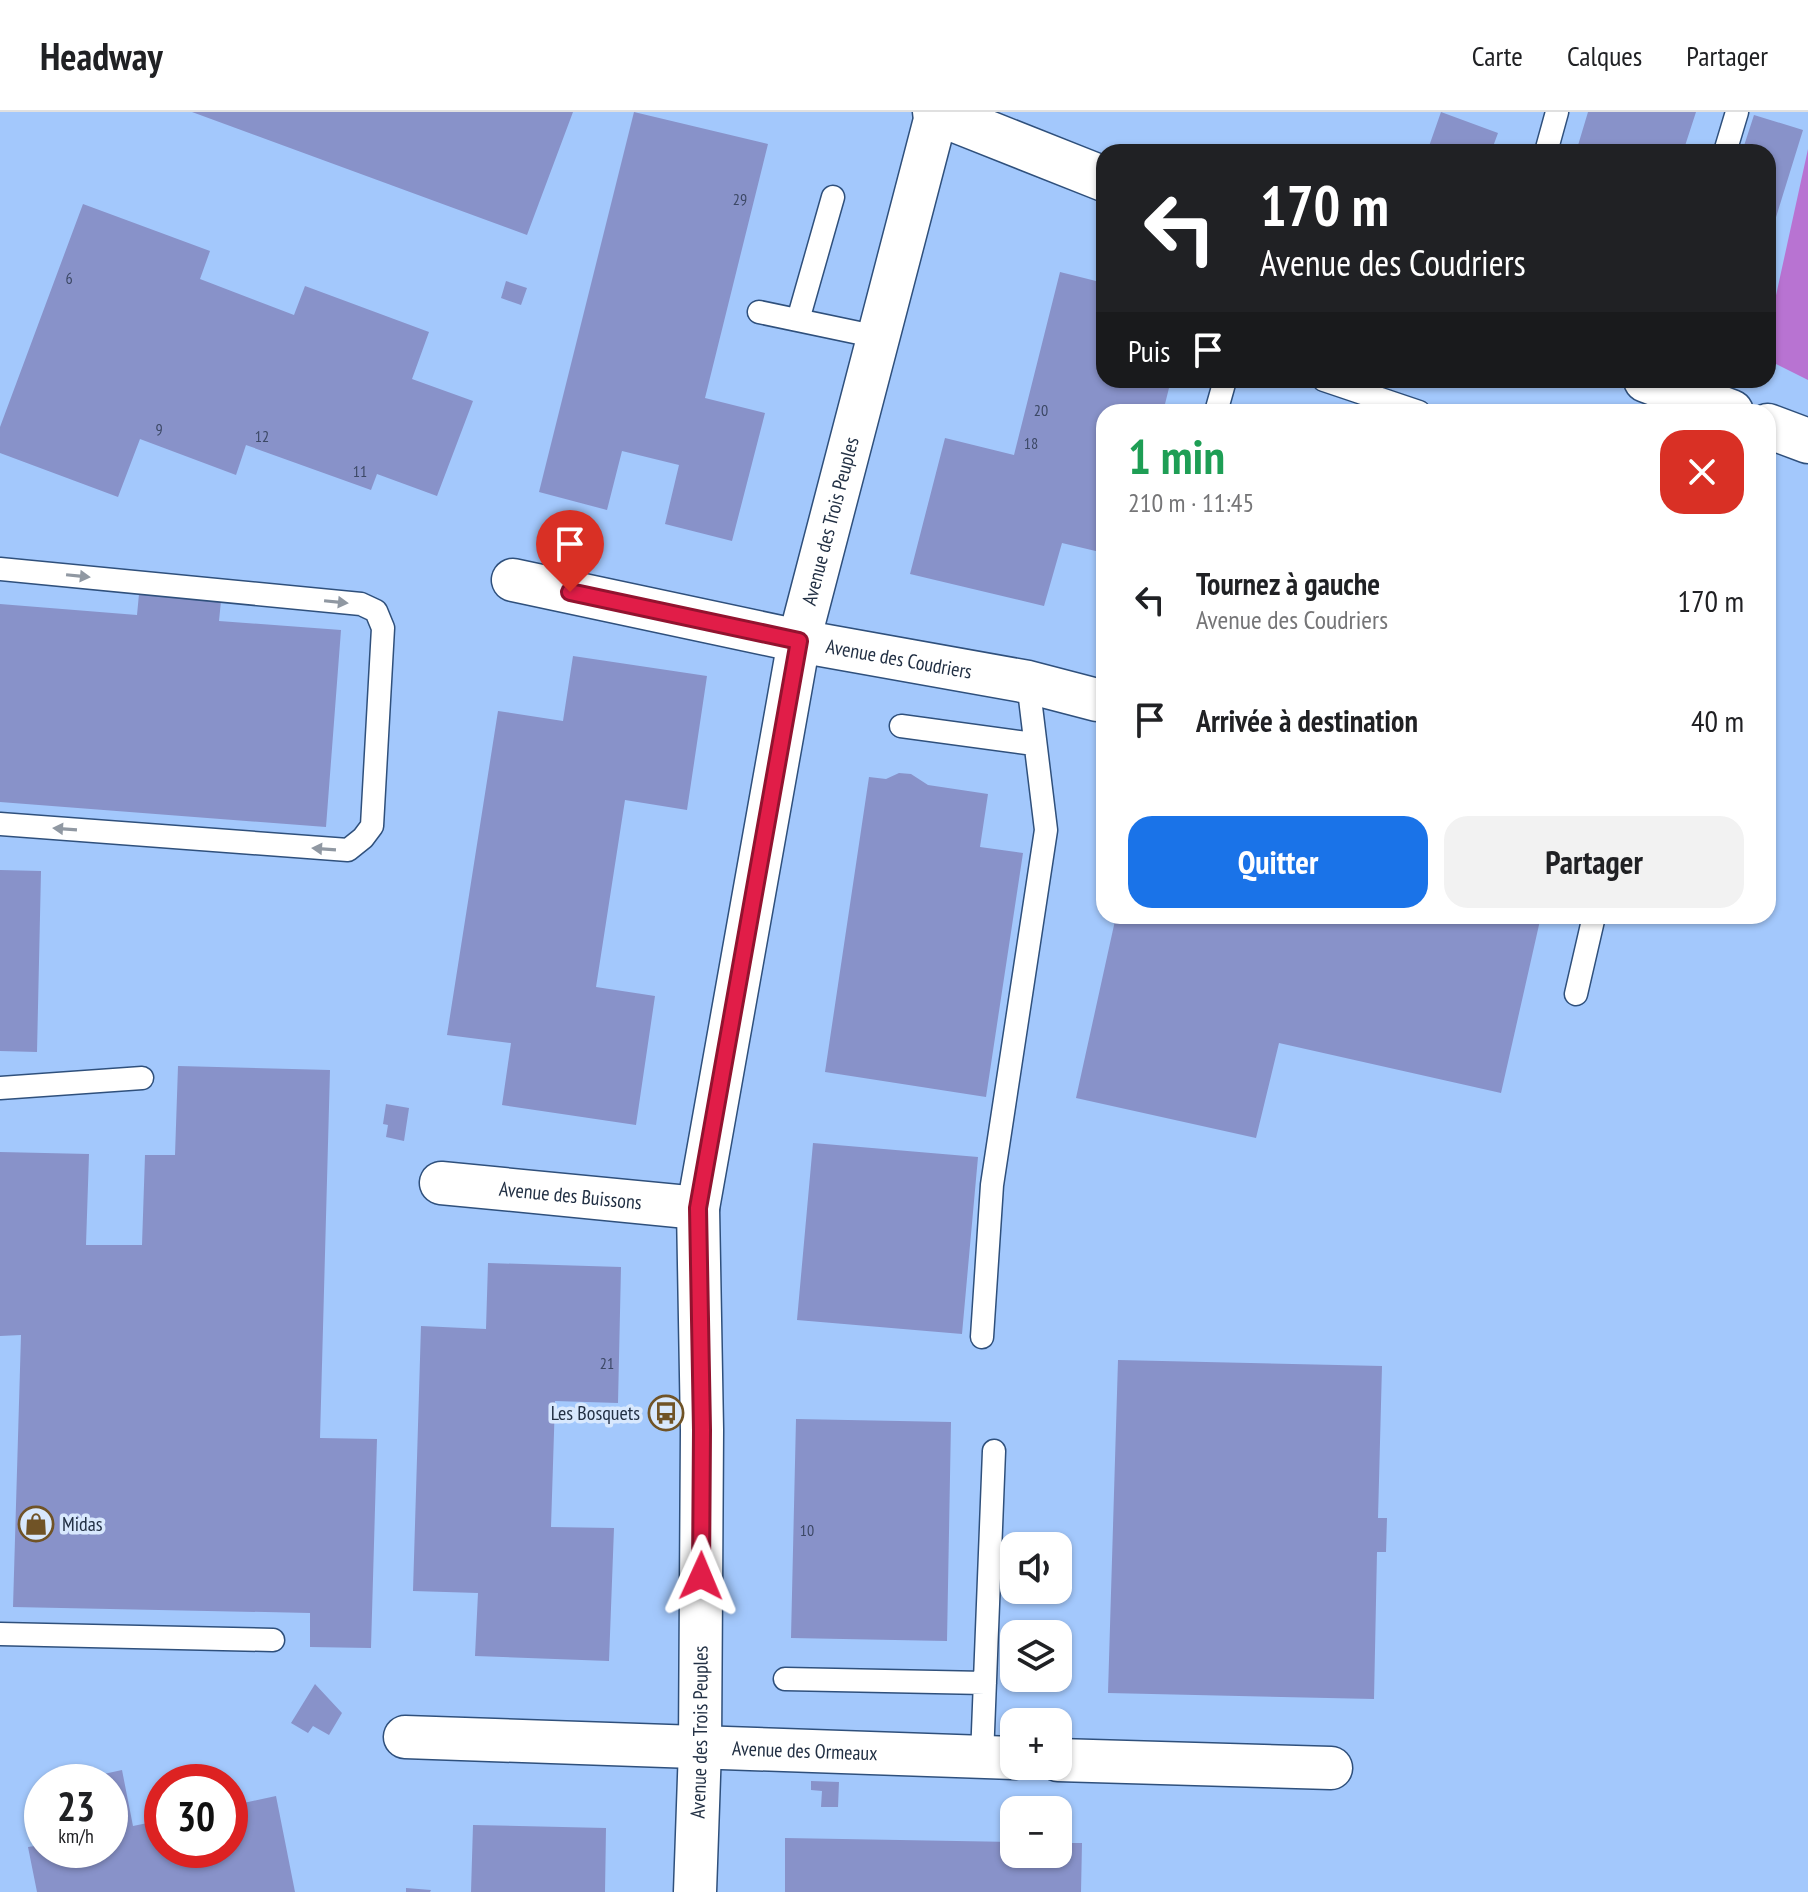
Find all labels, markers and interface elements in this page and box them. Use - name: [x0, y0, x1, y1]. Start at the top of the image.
- text: Headway: [40, 31, 163, 80]
- text: Carte: [1472, 37, 1523, 74]
- text: Calques: [1567, 37, 1642, 74]
- text: Partager: [1686, 37, 1768, 74]
- text: 170 m: [1260, 169, 1389, 241]
- icon: left: [1128, 176, 1232, 280]
- house number: 29: [733, 189, 747, 209]
- text: Avenue des Coudriers: [1260, 239, 1526, 286]
- house number: 6: [65, 268, 73, 288]
- icon: arrive: [1186, 328, 1230, 372]
- text: Puis: [1128, 331, 1170, 370]
- house number: 20: [1034, 400, 1048, 420]
- house number: 9: [155, 419, 163, 439]
- text: 1 min: [1128, 425, 1225, 487]
- house number: 12: [255, 426, 269, 446]
- button: close: [1660, 430, 1744, 514]
- house number: 18: [1024, 433, 1038, 453]
- street label: Avenue des Trois Peuples: [796, 434, 865, 608]
- house number: 11: [353, 461, 367, 481]
- text: 210 m · 11:45: [1128, 486, 1254, 519]
- pin: [536, 510, 604, 592]
- icon: arrive: [548, 522, 592, 566]
- text: Tournez à gauche: [1196, 564, 1380, 603]
- one-way arrow: [66, 569, 91, 582]
- icon: left: [1128, 578, 1172, 622]
- text: 170 m: [1678, 581, 1744, 620]
- one-way arrow: [324, 596, 349, 609]
- text: Avenue des Coudriers: [1196, 603, 1388, 636]
- street label: Avenue des Coudriers: [824, 633, 974, 685]
- icon: arrive: [1128, 698, 1172, 742]
- text: Arrivée à destination: [1196, 701, 1418, 740]
- text: 40 m: [1691, 701, 1744, 740]
- button: Quitter: [1128, 816, 1428, 908]
- button: Partager: [1444, 816, 1744, 908]
- one-way arrow: [52, 822, 77, 835]
- one-way arrow: [311, 842, 336, 855]
- street label: Avenue des Buissons: [498, 1176, 643, 1215]
- house number: 21: [600, 1353, 614, 1373]
- bus stop icon: Les Bosquets: [647, 1394, 685, 1432]
- place label: Les Bosquets: [551, 1400, 640, 1426]
- shop icon: Midas: [17, 1505, 55, 1543]
- place label: Midas: [62, 1511, 103, 1537]
- house number: 10: [800, 1520, 814, 1540]
- map controls: [1000, 1532, 1072, 1868]
- button: sound: [1000, 1532, 1072, 1604]
- position arrow: [659, 1534, 743, 1618]
- button: layers: [1000, 1620, 1072, 1692]
- street label: Avenue des Trois Peuples: [685, 1645, 714, 1819]
- button: +: [1000, 1708, 1072, 1780]
- street label: Avenue des Ormeaux: [732, 1735, 878, 1766]
- speed limit sign: 30: [144, 1764, 248, 1868]
- text: 23: [57, 1780, 95, 1832]
- button: −: [1000, 1796, 1072, 1868]
- text: km/h: [58, 1823, 94, 1849]

